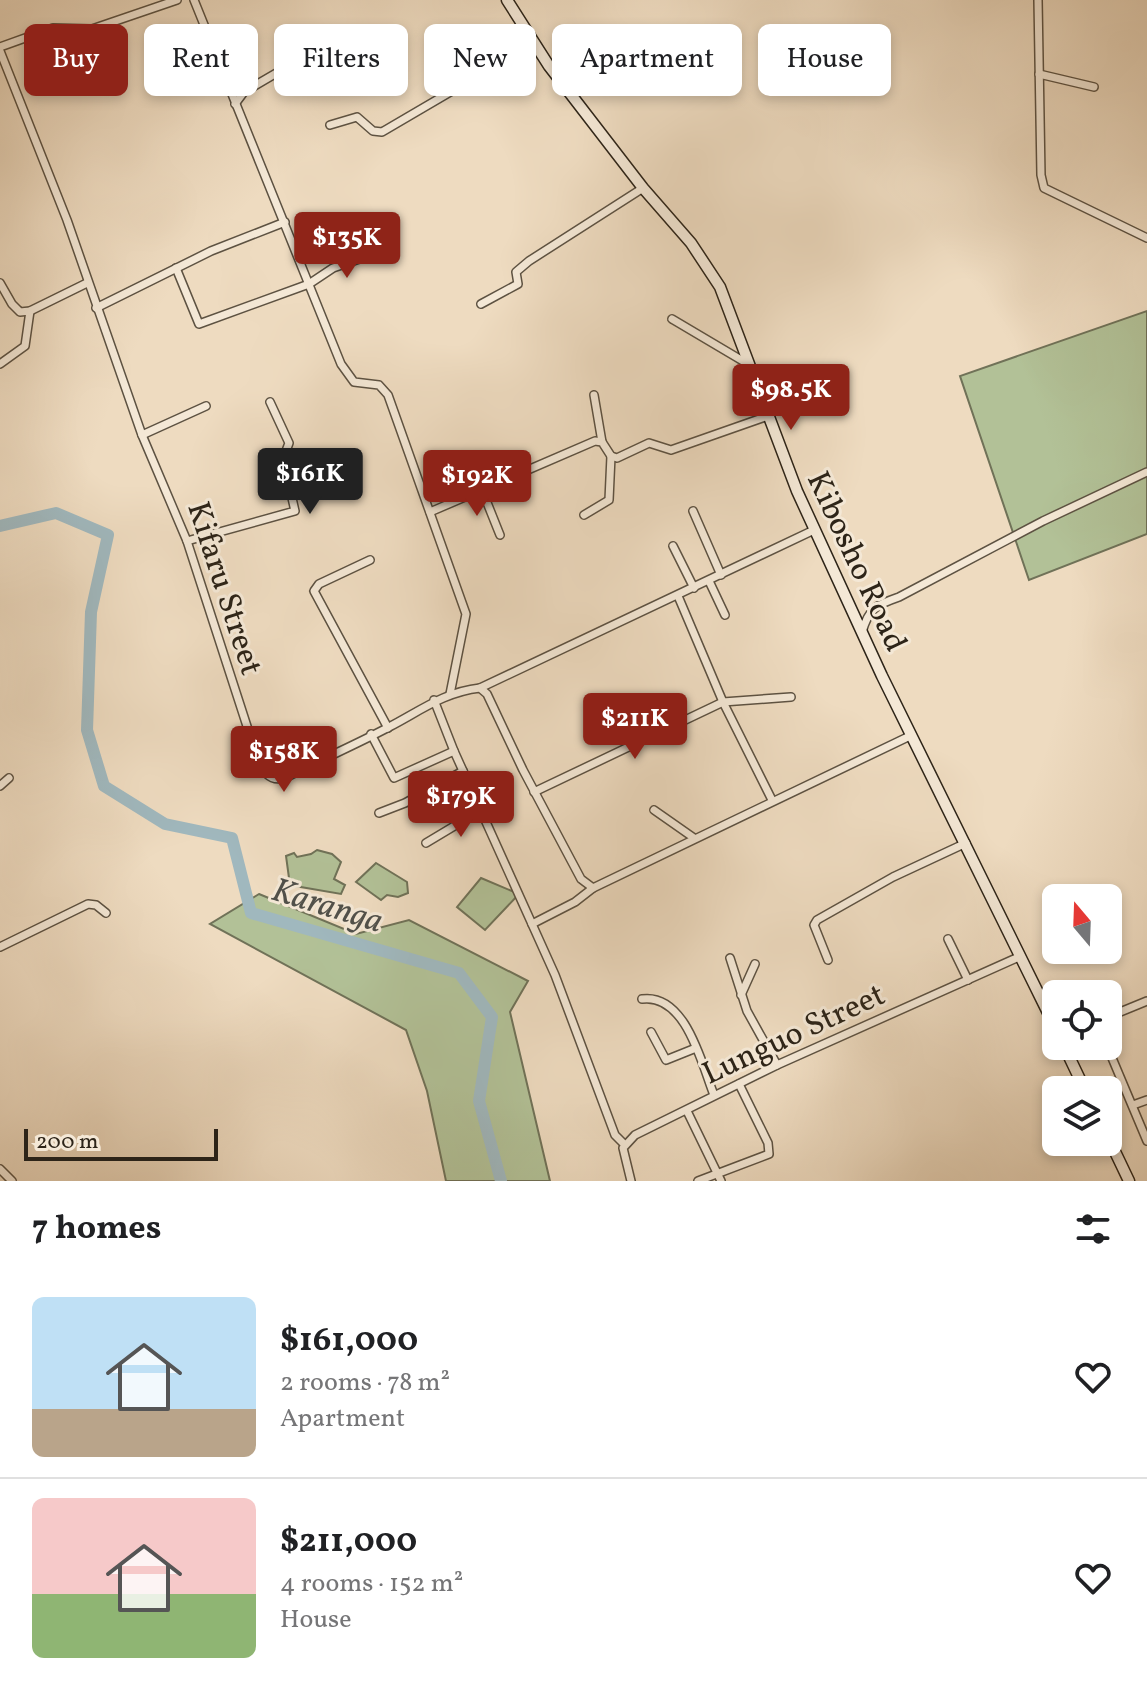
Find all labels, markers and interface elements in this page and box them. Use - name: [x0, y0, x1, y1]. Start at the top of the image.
- chip: Buy: [24, 24, 128, 96]
- chip: Rent: [144, 24, 258, 96]
- chip: Filters: [274, 24, 408, 96]
- chip: New: [424, 24, 536, 96]
- chip: Apartment: [552, 24, 742, 96]
- chip: House: [758, 24, 891, 96]
- pin: $135K: [291, 212, 403, 280]
- text: $135K: [312, 220, 382, 256]
- pin: $98.5K: [726, 364, 856, 432]
- text: $98.5K: [750, 372, 832, 408]
- pin: $161K: [254, 448, 366, 516]
- pin: $192K: [421, 450, 533, 518]
- text: $161K: [276, 456, 344, 492]
- text: $192K: [441, 458, 513, 494]
- street label: Kibosho Road: [794, 465, 916, 660]
- street label: Kifaru Street: [174, 497, 272, 681]
- pin: $211K: [579, 693, 691, 761]
- text: $211K: [601, 701, 669, 737]
- pin: $158K: [228, 726, 340, 794]
- text: $158K: [249, 734, 319, 770]
- pin: $179K: [405, 771, 517, 839]
- text: $179K: [426, 779, 496, 815]
- water label: Karanga: [266, 868, 388, 946]
- north arrow: [1042, 884, 1122, 964]
- map controls: [1042, 884, 1122, 1156]
- street label: Lunguo Street: [696, 974, 893, 1097]
- button: locate: [1042, 980, 1122, 1060]
- button: layers: [1042, 1076, 1122, 1156]
- scale bar: [24, 1125, 218, 1161]
- text: 200 m: [36, 1127, 98, 1158]
- text: 7 homes: [32, 1206, 161, 1253]
- icon: filters: [1071, 1207, 1115, 1251]
- text: $161,000: [280, 1318, 418, 1365]
- icon: home: [96, 1329, 192, 1425]
- icon: heart: [1071, 1355, 1115, 1399]
- text: 2 rooms · 78 m²: [280, 1365, 450, 1401]
- text: Apartment: [280, 1401, 405, 1437]
- text: $211,000: [280, 1519, 417, 1566]
- icon: home: [96, 1530, 192, 1626]
- icon: heart: [1071, 1556, 1115, 1600]
- text: 4 rooms · 152 m²: [280, 1566, 463, 1602]
- text: House: [280, 1602, 352, 1638]

